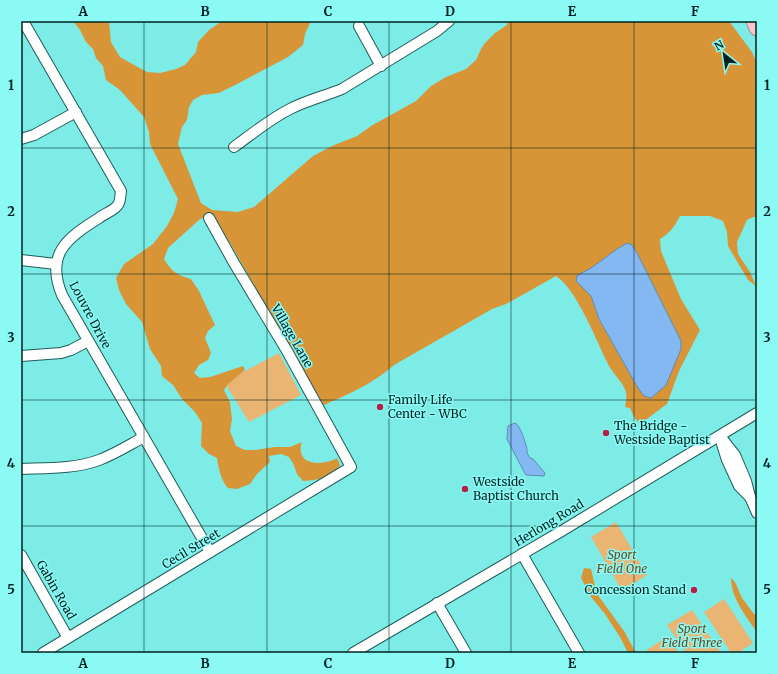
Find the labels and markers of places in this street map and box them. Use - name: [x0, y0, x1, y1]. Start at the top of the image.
- place label: Family Life Center - WBC: [388, 392, 467, 421]
- marker: Family Life Center - WBC: [375, 402, 385, 412]
- place label: The Bridge - Westside Baptist: [613, 418, 710, 447]
- marker: The Bridge - Westside Baptist: [601, 428, 611, 438]
- place label: Westside Baptist Church: [472, 474, 559, 503]
- marker: Westside Baptist Church: [460, 484, 470, 494]
- place label: Concession Stand: [584, 582, 686, 597]
- marker: Concession Stand: [689, 585, 699, 595]

